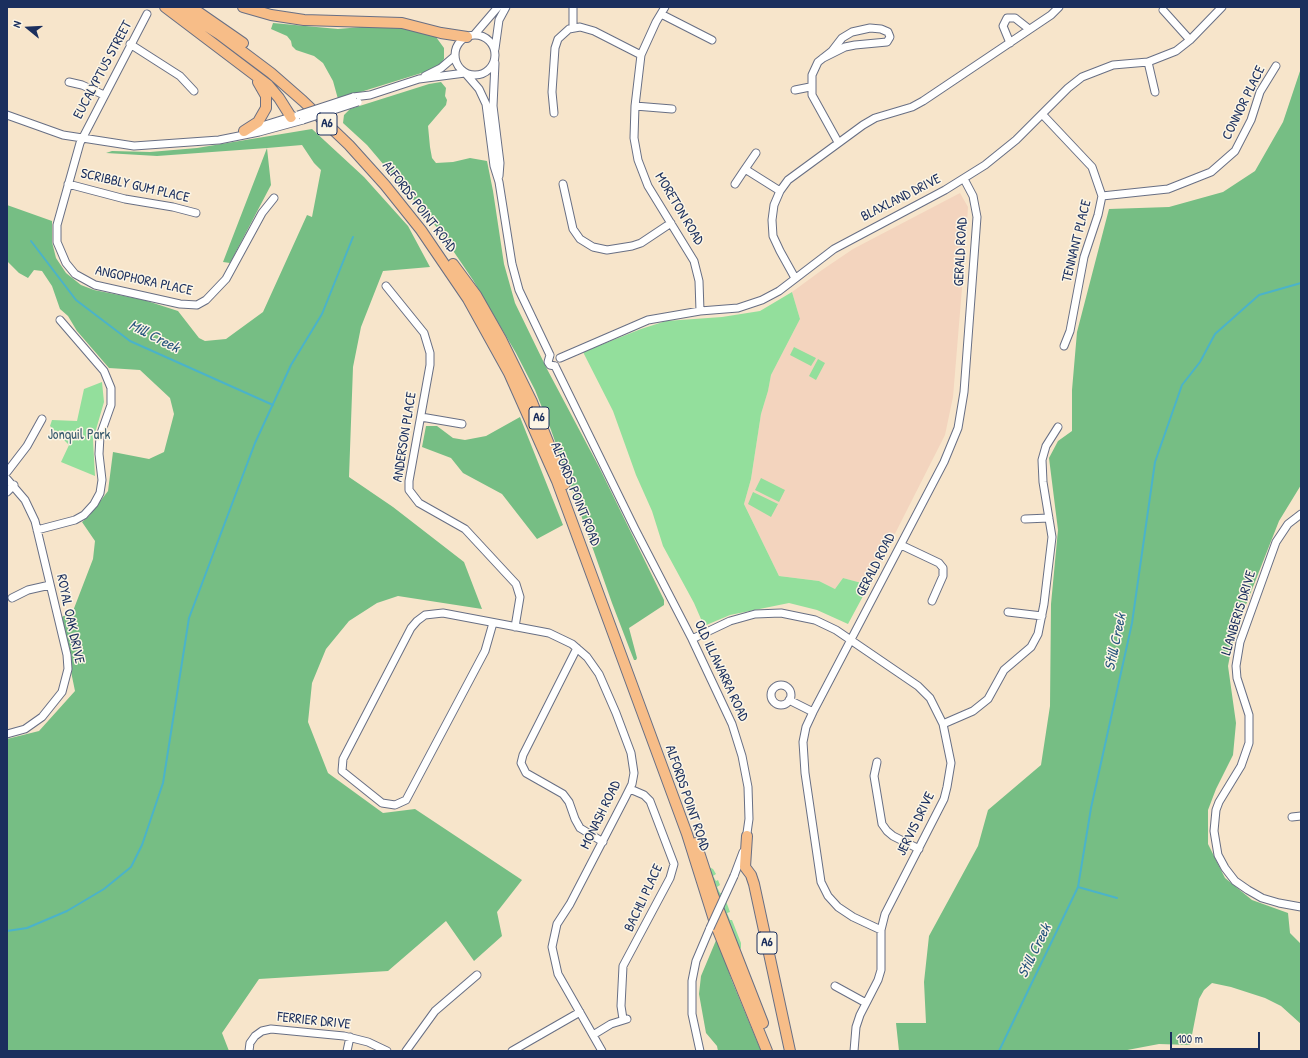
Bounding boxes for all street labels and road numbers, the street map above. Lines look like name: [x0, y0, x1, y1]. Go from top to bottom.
street label: EUCALYPTUS STREET: [70, 18, 136, 122]
street label: CONNOR PLACE: [1219, 63, 1269, 143]
road number: A6: [317, 113, 337, 135]
street label: ALFORDS POINT ROAD: [378, 158, 460, 256]
street label: SCRIBBLY GUM PLACE: [79, 165, 191, 207]
street label: MORETON ROAD: [651, 170, 707, 248]
street label: BLAXLAND DRIVE: [858, 171, 944, 225]
street label: TENNANT PLACE: [1059, 198, 1095, 284]
street label: GERALD ROAD: [951, 217, 971, 287]
street label: ANGOPHORA PLACE: [94, 263, 194, 299]
street label: ANDERSON PLACE: [390, 391, 420, 483]
road number: A6: [529, 407, 549, 429]
street label: ALFORDS POINT ROAD: [547, 440, 603, 548]
street label: GERALD ROAD: [853, 531, 899, 599]
street label: LLANBERIS DRIVE: [1218, 569, 1260, 657]
street label: ROYAL OAK DRIVE: [52, 573, 88, 665]
street label: OLD ILLAWARRA ROAD: [690, 618, 752, 724]
street label: ALFORDS POINT ROAD: [661, 743, 713, 853]
street label: MONASH ROAD: [577, 778, 625, 852]
street label: JERVIS DRIVE: [893, 789, 939, 859]
street label: BACHLI PLACE: [621, 862, 667, 934]
road number: A6: [757, 932, 777, 954]
street label: FERRIER DRIVE: [277, 1009, 351, 1033]

